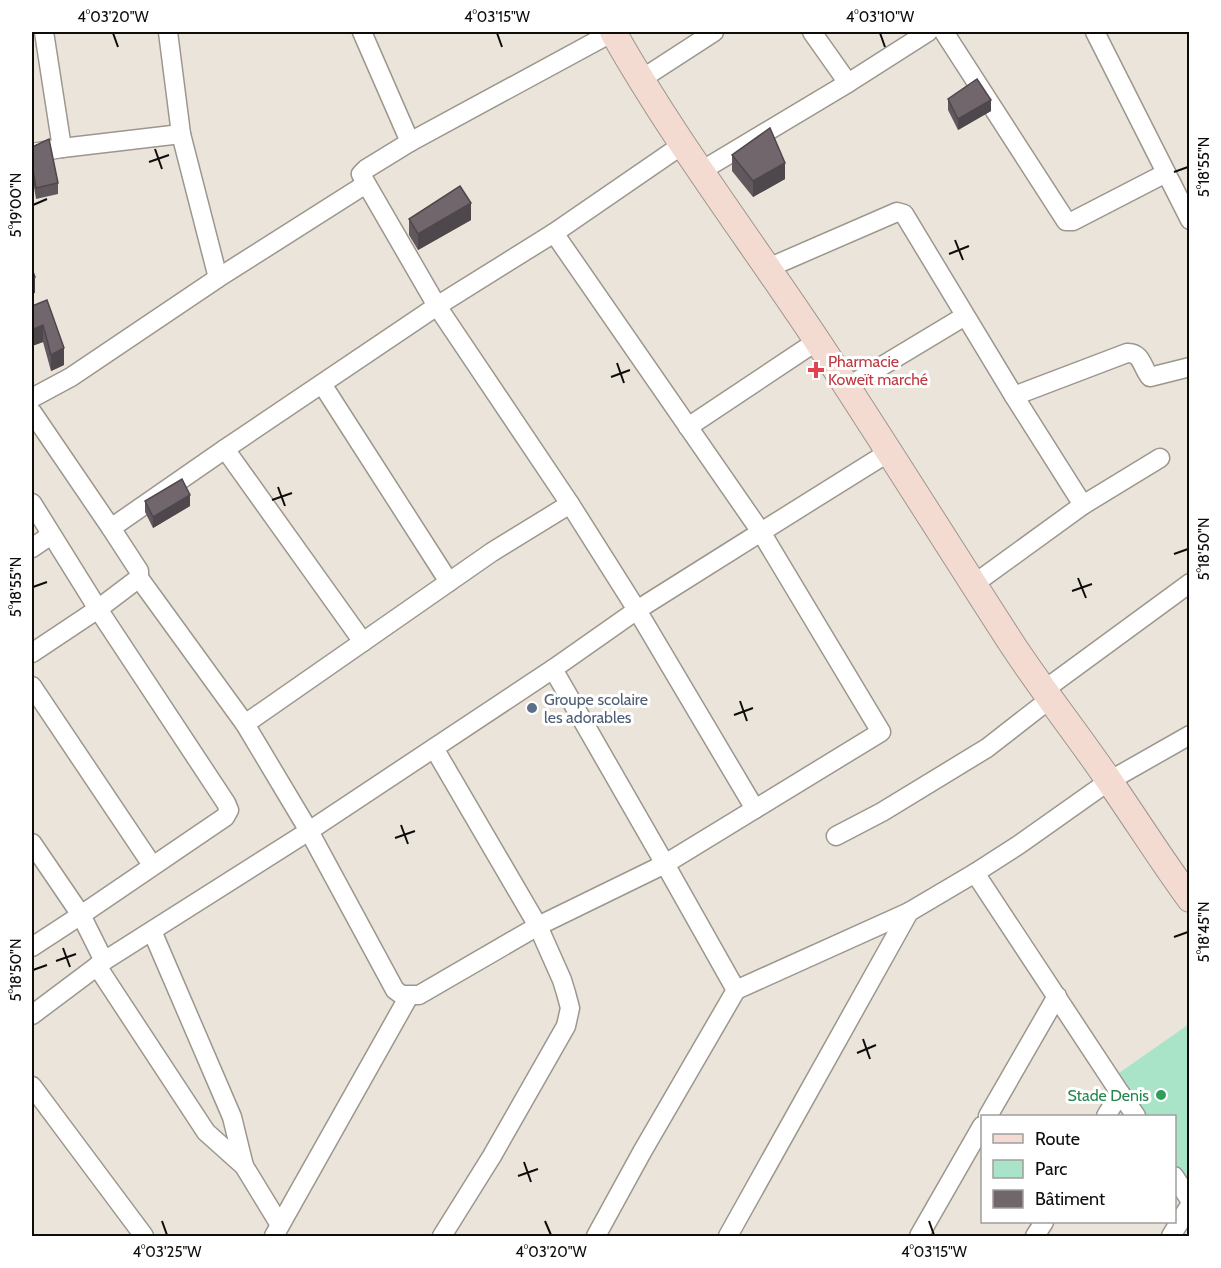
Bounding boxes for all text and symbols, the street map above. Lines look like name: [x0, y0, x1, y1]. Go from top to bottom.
text: 4°03'20"W: [77, 8, 149, 26]
text: 4°03'15"W: [464, 8, 531, 26]
text: 4°03'10"W: [846, 8, 915, 26]
text: 5°18'55"N: [1195, 137, 1213, 197]
text: 5°19'00"N: [7, 173, 25, 237]
place label: Pharmacie Koweït marché: [828, 352, 928, 389]
marker: Pharmacie Koweït marché: [809, 363, 823, 377]
text: 5°18'50"N: [1195, 517, 1213, 581]
text: 5°18'55"N: [7, 557, 25, 617]
place label: Groupe scolaire les adorables: [544, 690, 648, 727]
marker: Groupe scolaire les adorables: [525, 701, 539, 715]
text: 5°18'45"N: [1195, 902, 1213, 962]
text: 5°18'50"N: [7, 938, 25, 1002]
place label: Stade Denis: [1067, 1086, 1149, 1105]
marker: Stade Denis: [1154, 1088, 1168, 1102]
legend: [981, 1115, 1176, 1223]
text: Route: [1035, 1128, 1080, 1150]
text: Parc: [1035, 1158, 1067, 1180]
text: Bâtiment: [1035, 1188, 1105, 1210]
text: 4°03'25"W: [132, 1243, 202, 1261]
text: 4°03'20"W: [515, 1243, 587, 1261]
text: 4°03'15"W: [901, 1243, 968, 1261]

